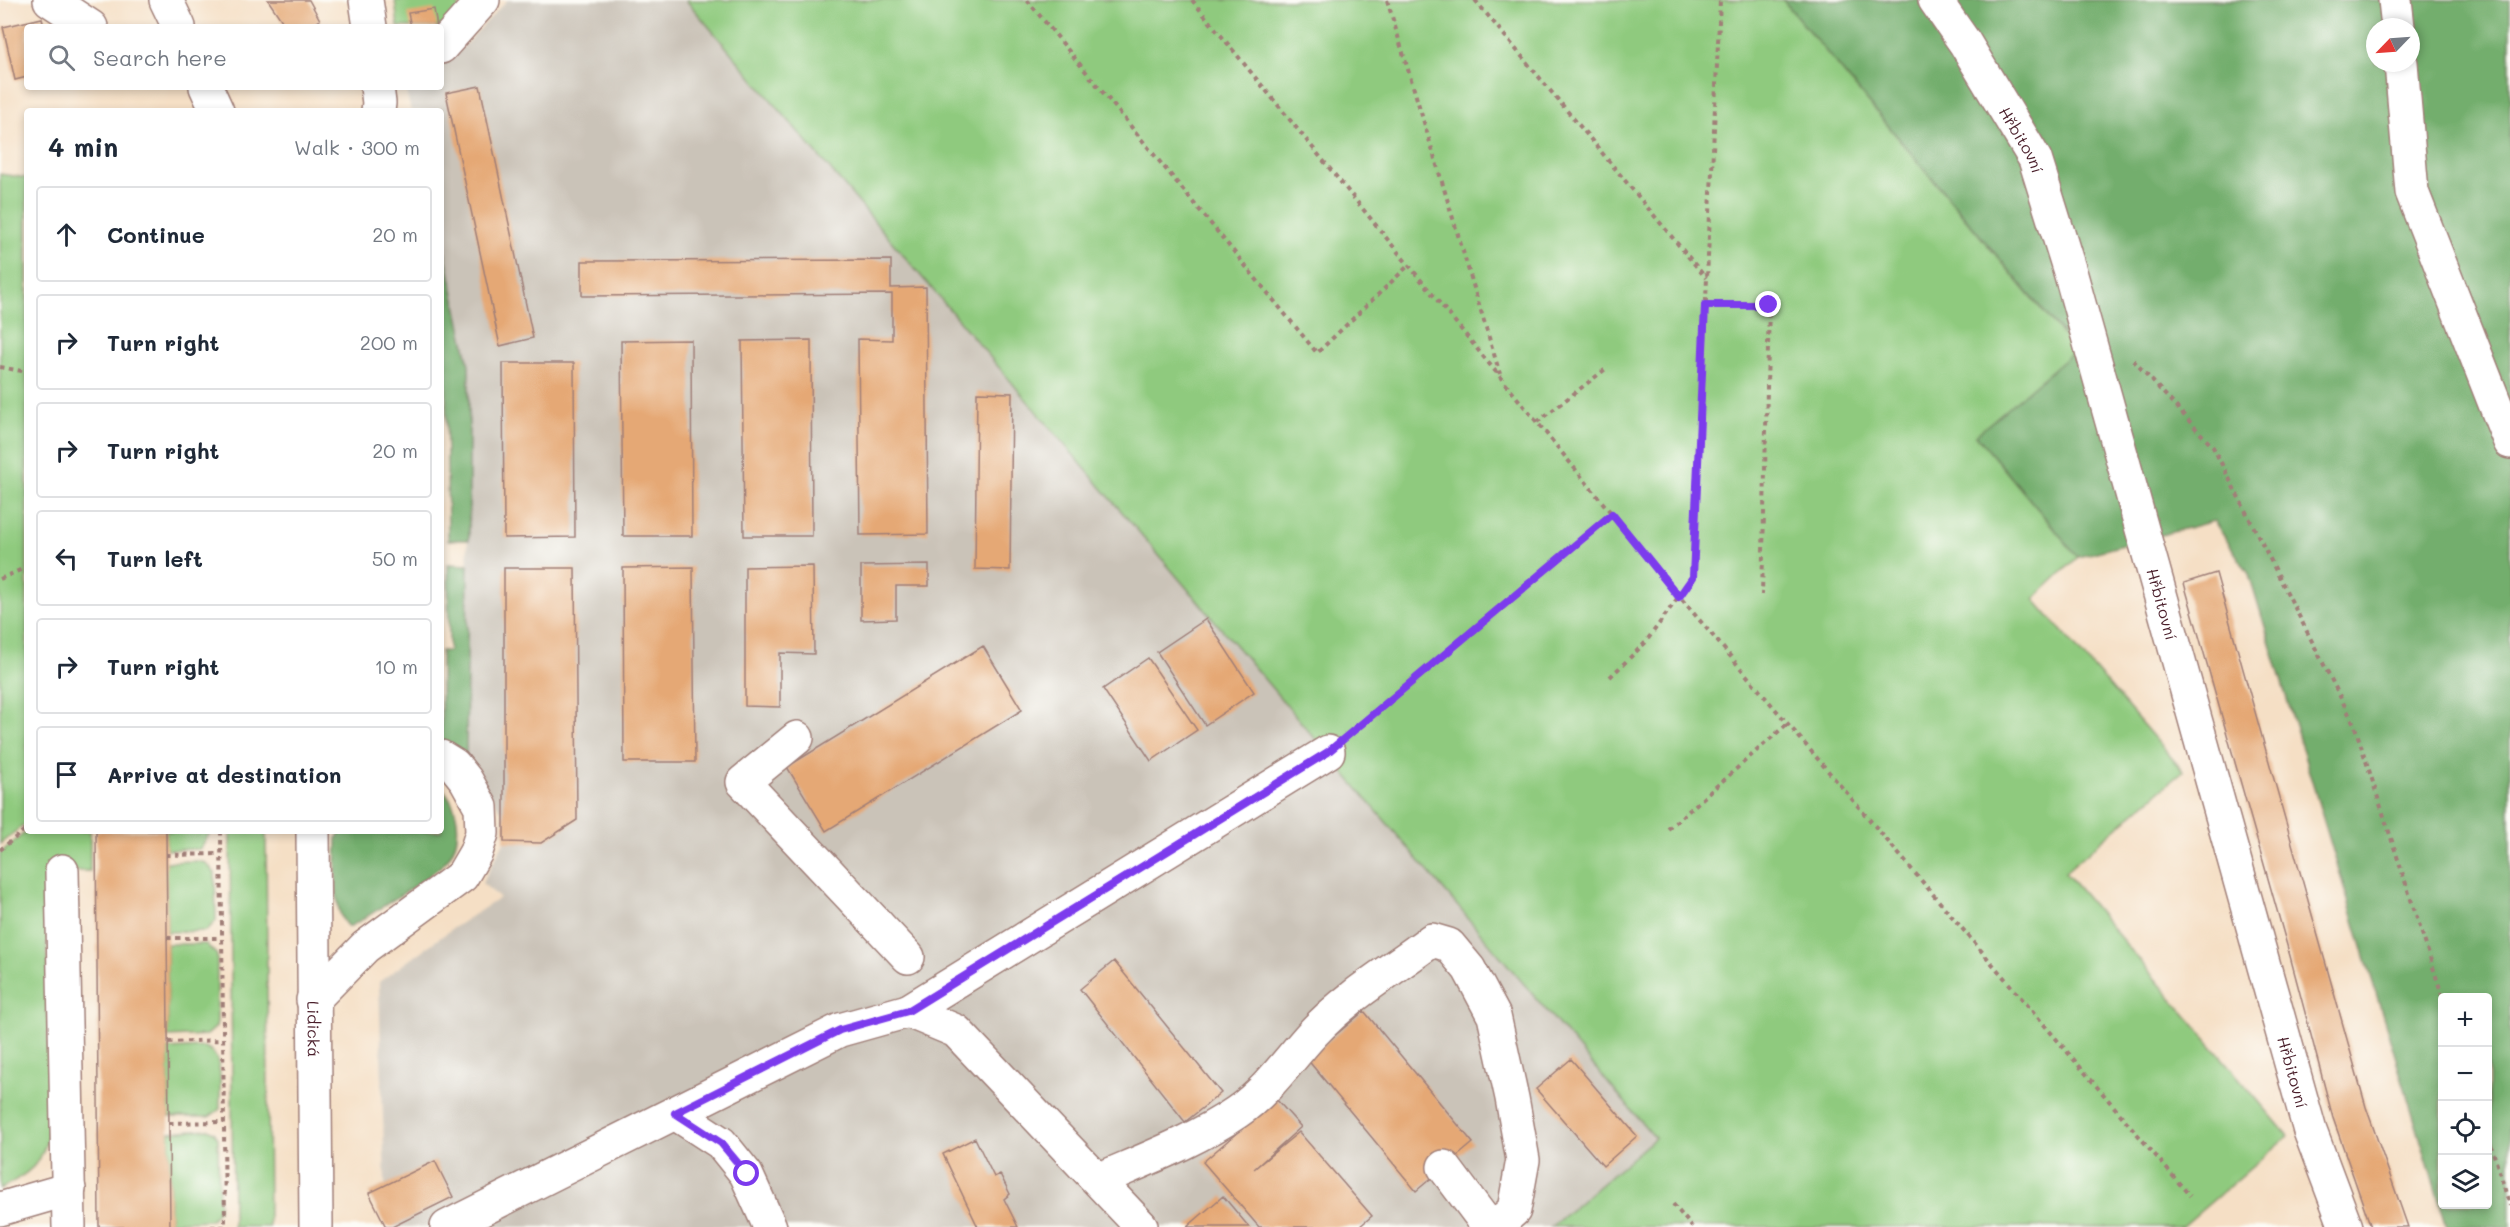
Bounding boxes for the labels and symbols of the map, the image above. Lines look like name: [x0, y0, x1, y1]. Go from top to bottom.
north arrow: [2366, 18, 2420, 72]
street label: Hřbitovní: [1995, 102, 2049, 175]
route end: [1755, 291, 1781, 317]
street label: Hřbitovní: [2143, 566, 2183, 642]
street label: Lidická: [304, 1001, 325, 1057]
street label: Hřbitovní: [2274, 1034, 2314, 1110]
route start: [733, 1160, 759, 1186]

